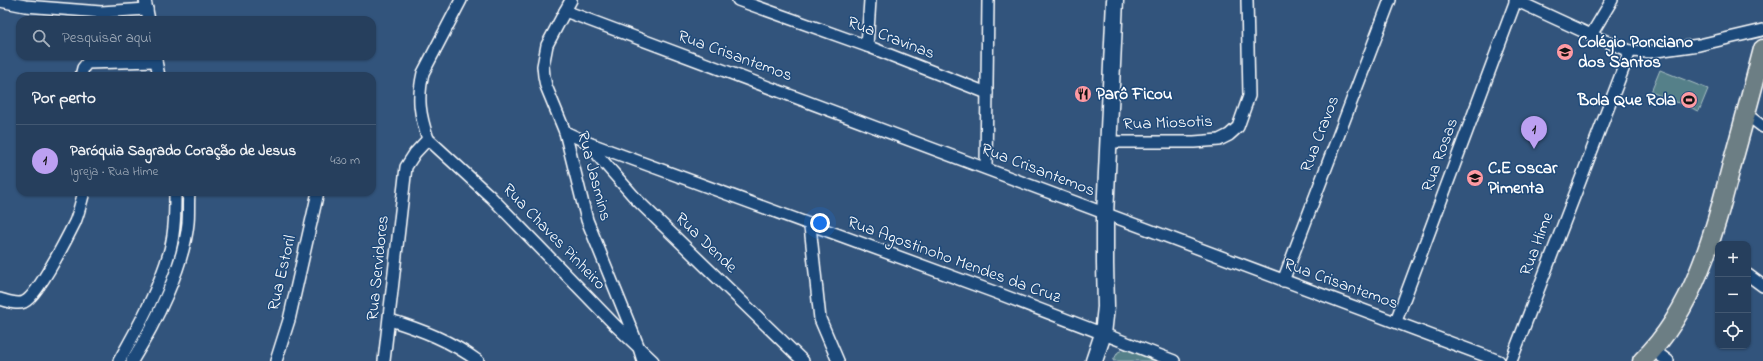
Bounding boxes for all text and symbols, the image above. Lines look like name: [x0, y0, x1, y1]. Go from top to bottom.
street label: Rua Cravinas: [844, 10, 938, 66]
search box: [16, 16, 376, 60]
street label: Rua Crisantemos: [674, 24, 796, 88]
icon: search: [30, 27, 52, 49]
text: Pesquisar aqui: [62, 27, 151, 49]
place label: Colégio Ponciano dos Santos: [1578, 30, 1693, 75]
school or university icon: Colégio Ponciano dos Santos: [1555, 42, 1575, 62]
place label: Parô Ficou: [1096, 82, 1173, 107]
restaurant icon: Parô Ficou: [1073, 84, 1093, 104]
text: Por perto: [32, 86, 96, 111]
place label: Bola Que Rola: [1577, 88, 1676, 113]
sports icon: Bola Que Rola: [1679, 90, 1699, 110]
street label: Rua Cravos: [1294, 92, 1346, 176]
street label: Rua Miosotis: [1123, 109, 1213, 137]
street label: Rua Rosas: [1415, 114, 1465, 196]
pin: 1: [1521, 116, 1547, 149]
street label: Rua Jasmins: [570, 128, 618, 224]
street label: Rua Crisantemos: [977, 137, 1099, 203]
text: Paróquia Sagrado Coração de Jesus: [70, 140, 296, 162]
text: 1: [43, 151, 47, 170]
text: 430 m: [330, 151, 360, 170]
place label: C.E Oscar Pimenta: [1488, 156, 1558, 201]
text: Igreja · Rua Hime: [70, 162, 158, 181]
school or university icon: C.E Oscar Pimenta: [1465, 168, 1485, 188]
street label: Rua Chaves Pinheiro: [496, 178, 612, 296]
street label: Rua Dende: [669, 207, 743, 279]
street label: Rua Hime: [1513, 208, 1561, 279]
street label: Rua Agostinoho Mendes da Cruz: [843, 210, 1065, 312]
your location: [810, 213, 830, 233]
street label: Rua Servidores: [360, 214, 396, 322]
street label: Rua Estoril: [261, 232, 303, 313]
map controls: [1715, 241, 1751, 349]
button: +: [1715, 241, 1751, 277]
street label: Rua Crisantemos: [1280, 252, 1402, 316]
button: −: [1715, 277, 1751, 313]
button: locate: [1715, 313, 1751, 349]

